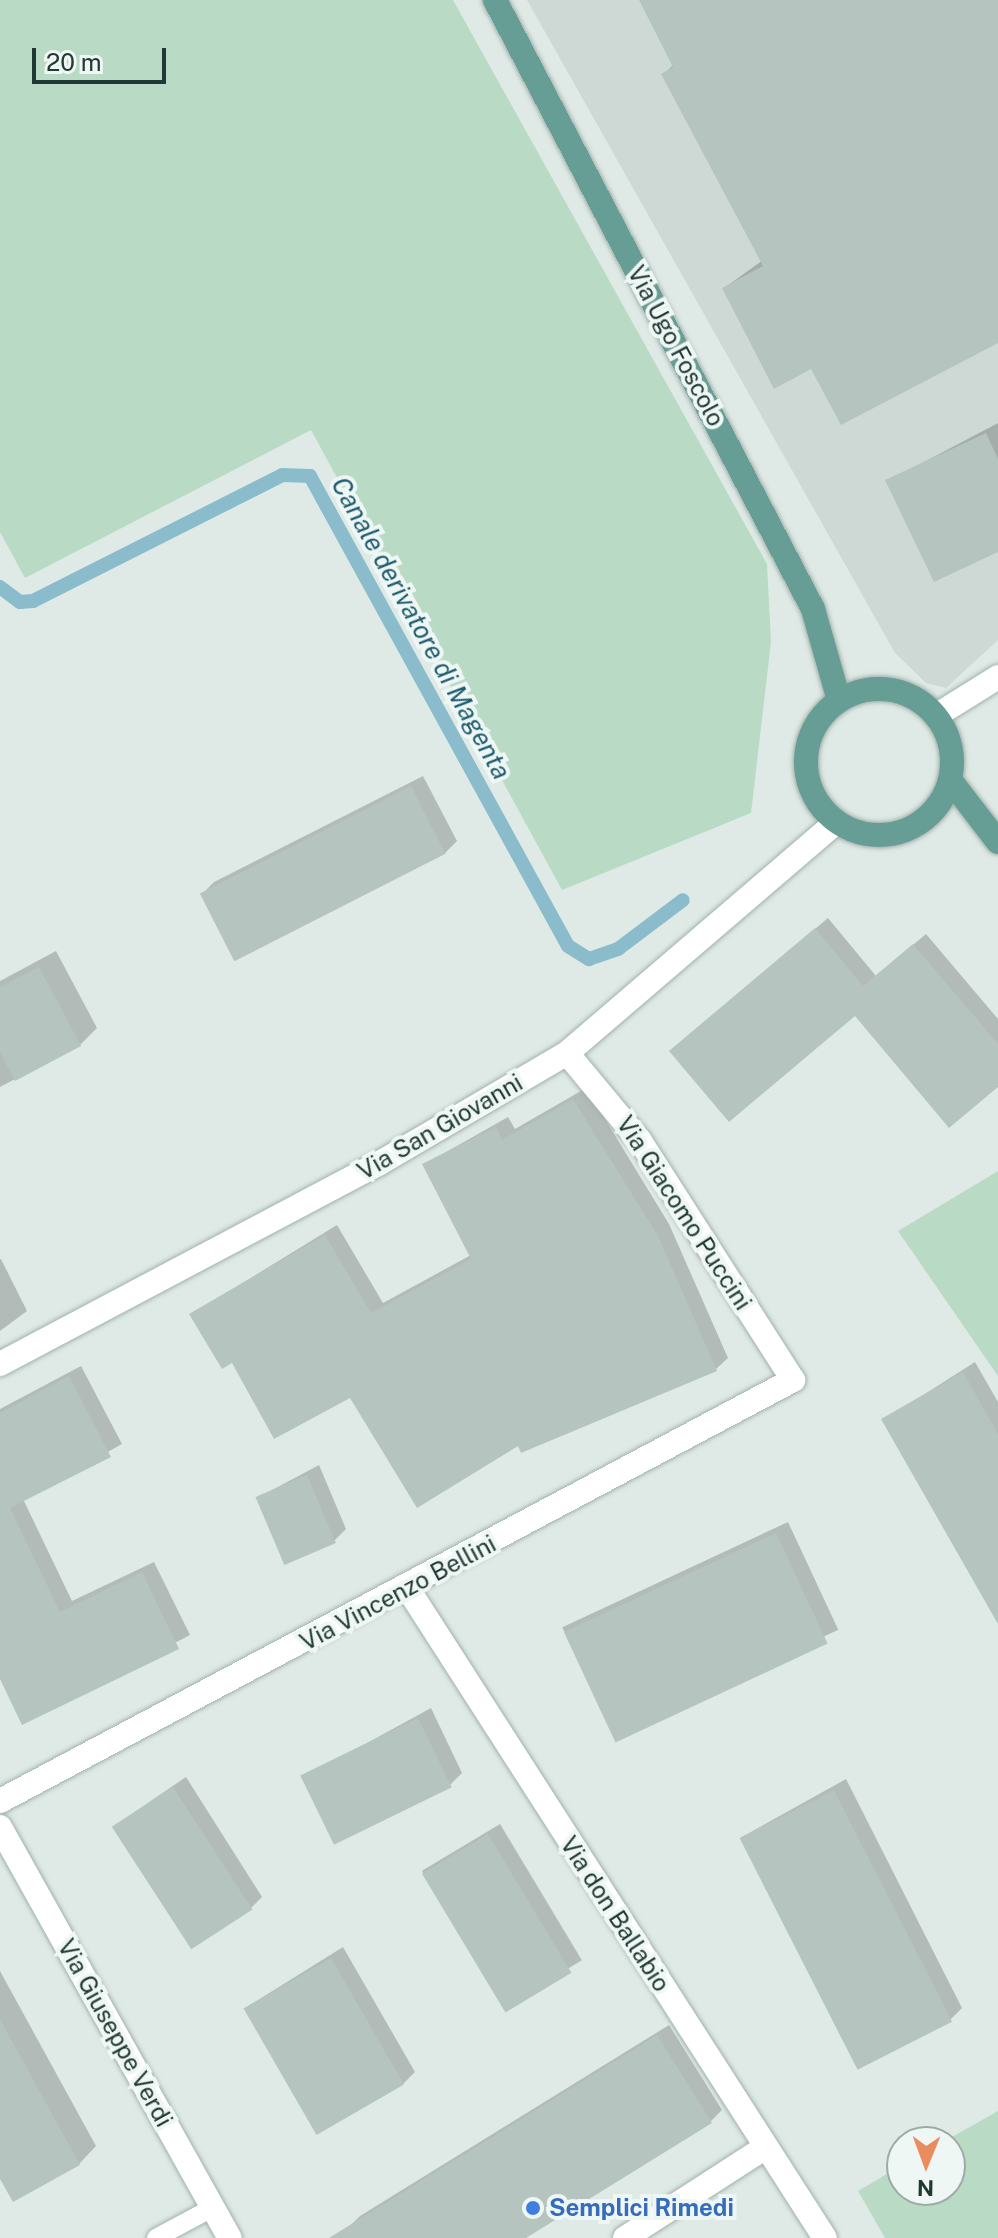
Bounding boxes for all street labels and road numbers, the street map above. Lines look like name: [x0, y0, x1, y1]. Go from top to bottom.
street label: Via Ugo Foscolo: [622, 261, 730, 431]
street label: Via San Giovanni: [352, 1068, 528, 1186]
street label: Via Giacomo Puccini: [610, 1111, 758, 1315]
street label: Via Vincenzo Bellini: [295, 1529, 501, 1657]
street label: Via don Ballabio: [554, 1831, 676, 1997]
street label: Via Giuseppe Verdi: [51, 1934, 179, 2132]

